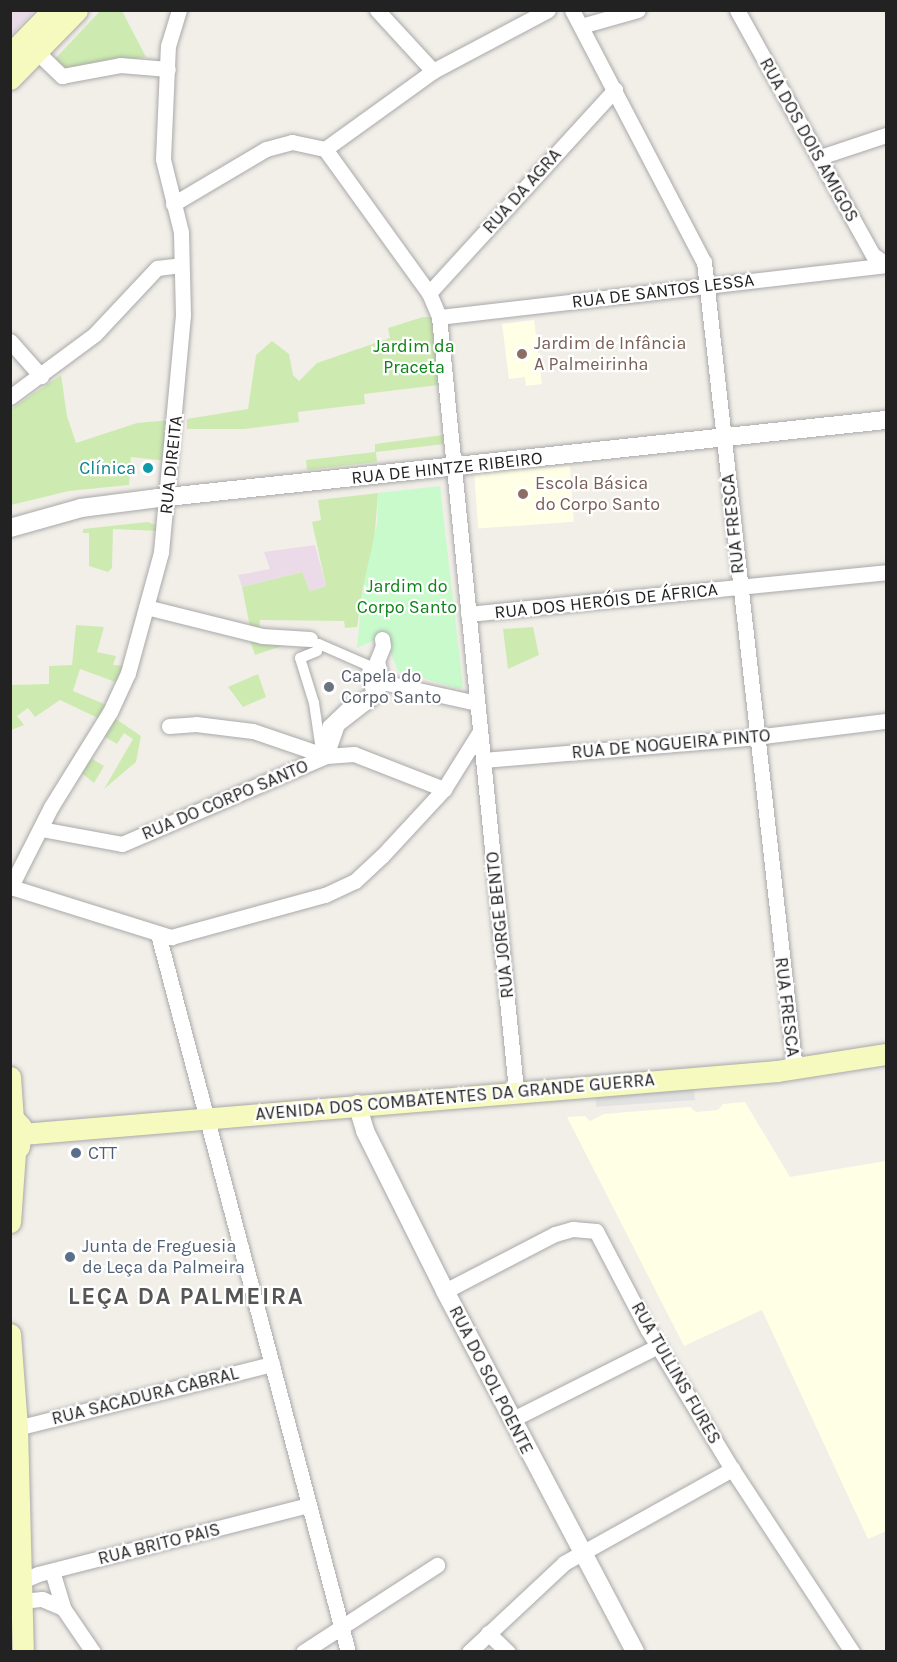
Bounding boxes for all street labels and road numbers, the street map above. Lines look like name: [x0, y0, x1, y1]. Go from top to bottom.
street label: RUA DOS DOIS AMIGOS: [755, 54, 863, 226]
street label: RUA DA AGRA: [478, 144, 566, 238]
street label: RUA DE SANTOS LESSA: [571, 269, 755, 313]
street label: RUA DIREITA: [155, 415, 187, 515]
street label: RUA DE HINTZE RIBEIRO: [350, 447, 544, 489]
street label: RUA FRESCA: [717, 473, 749, 575]
street label: RUA DOS HERÓIS DE ÁFRICA: [493, 579, 719, 623]
street label: RUA DE NOGUEIRA PINTO: [571, 725, 771, 763]
street label: RUA DO CORPO SANTO: [138, 755, 312, 845]
street label: RUA JORGE BENTO: [482, 851, 518, 999]
street label: RUA FRESCA: [770, 956, 804, 1058]
street label: AVENIDA DOS COMBATENTES DA GRANDE GUERRA: [254, 1069, 656, 1125]
street label: RUA TULLINS FURES: [626, 1298, 726, 1448]
street label: RUA DO SOL POENTE: [444, 1302, 538, 1458]
street label: RUA SACADURA CABRAL: [49, 1362, 241, 1430]
street label: RUA BRITO PAIS: [96, 1518, 222, 1570]

